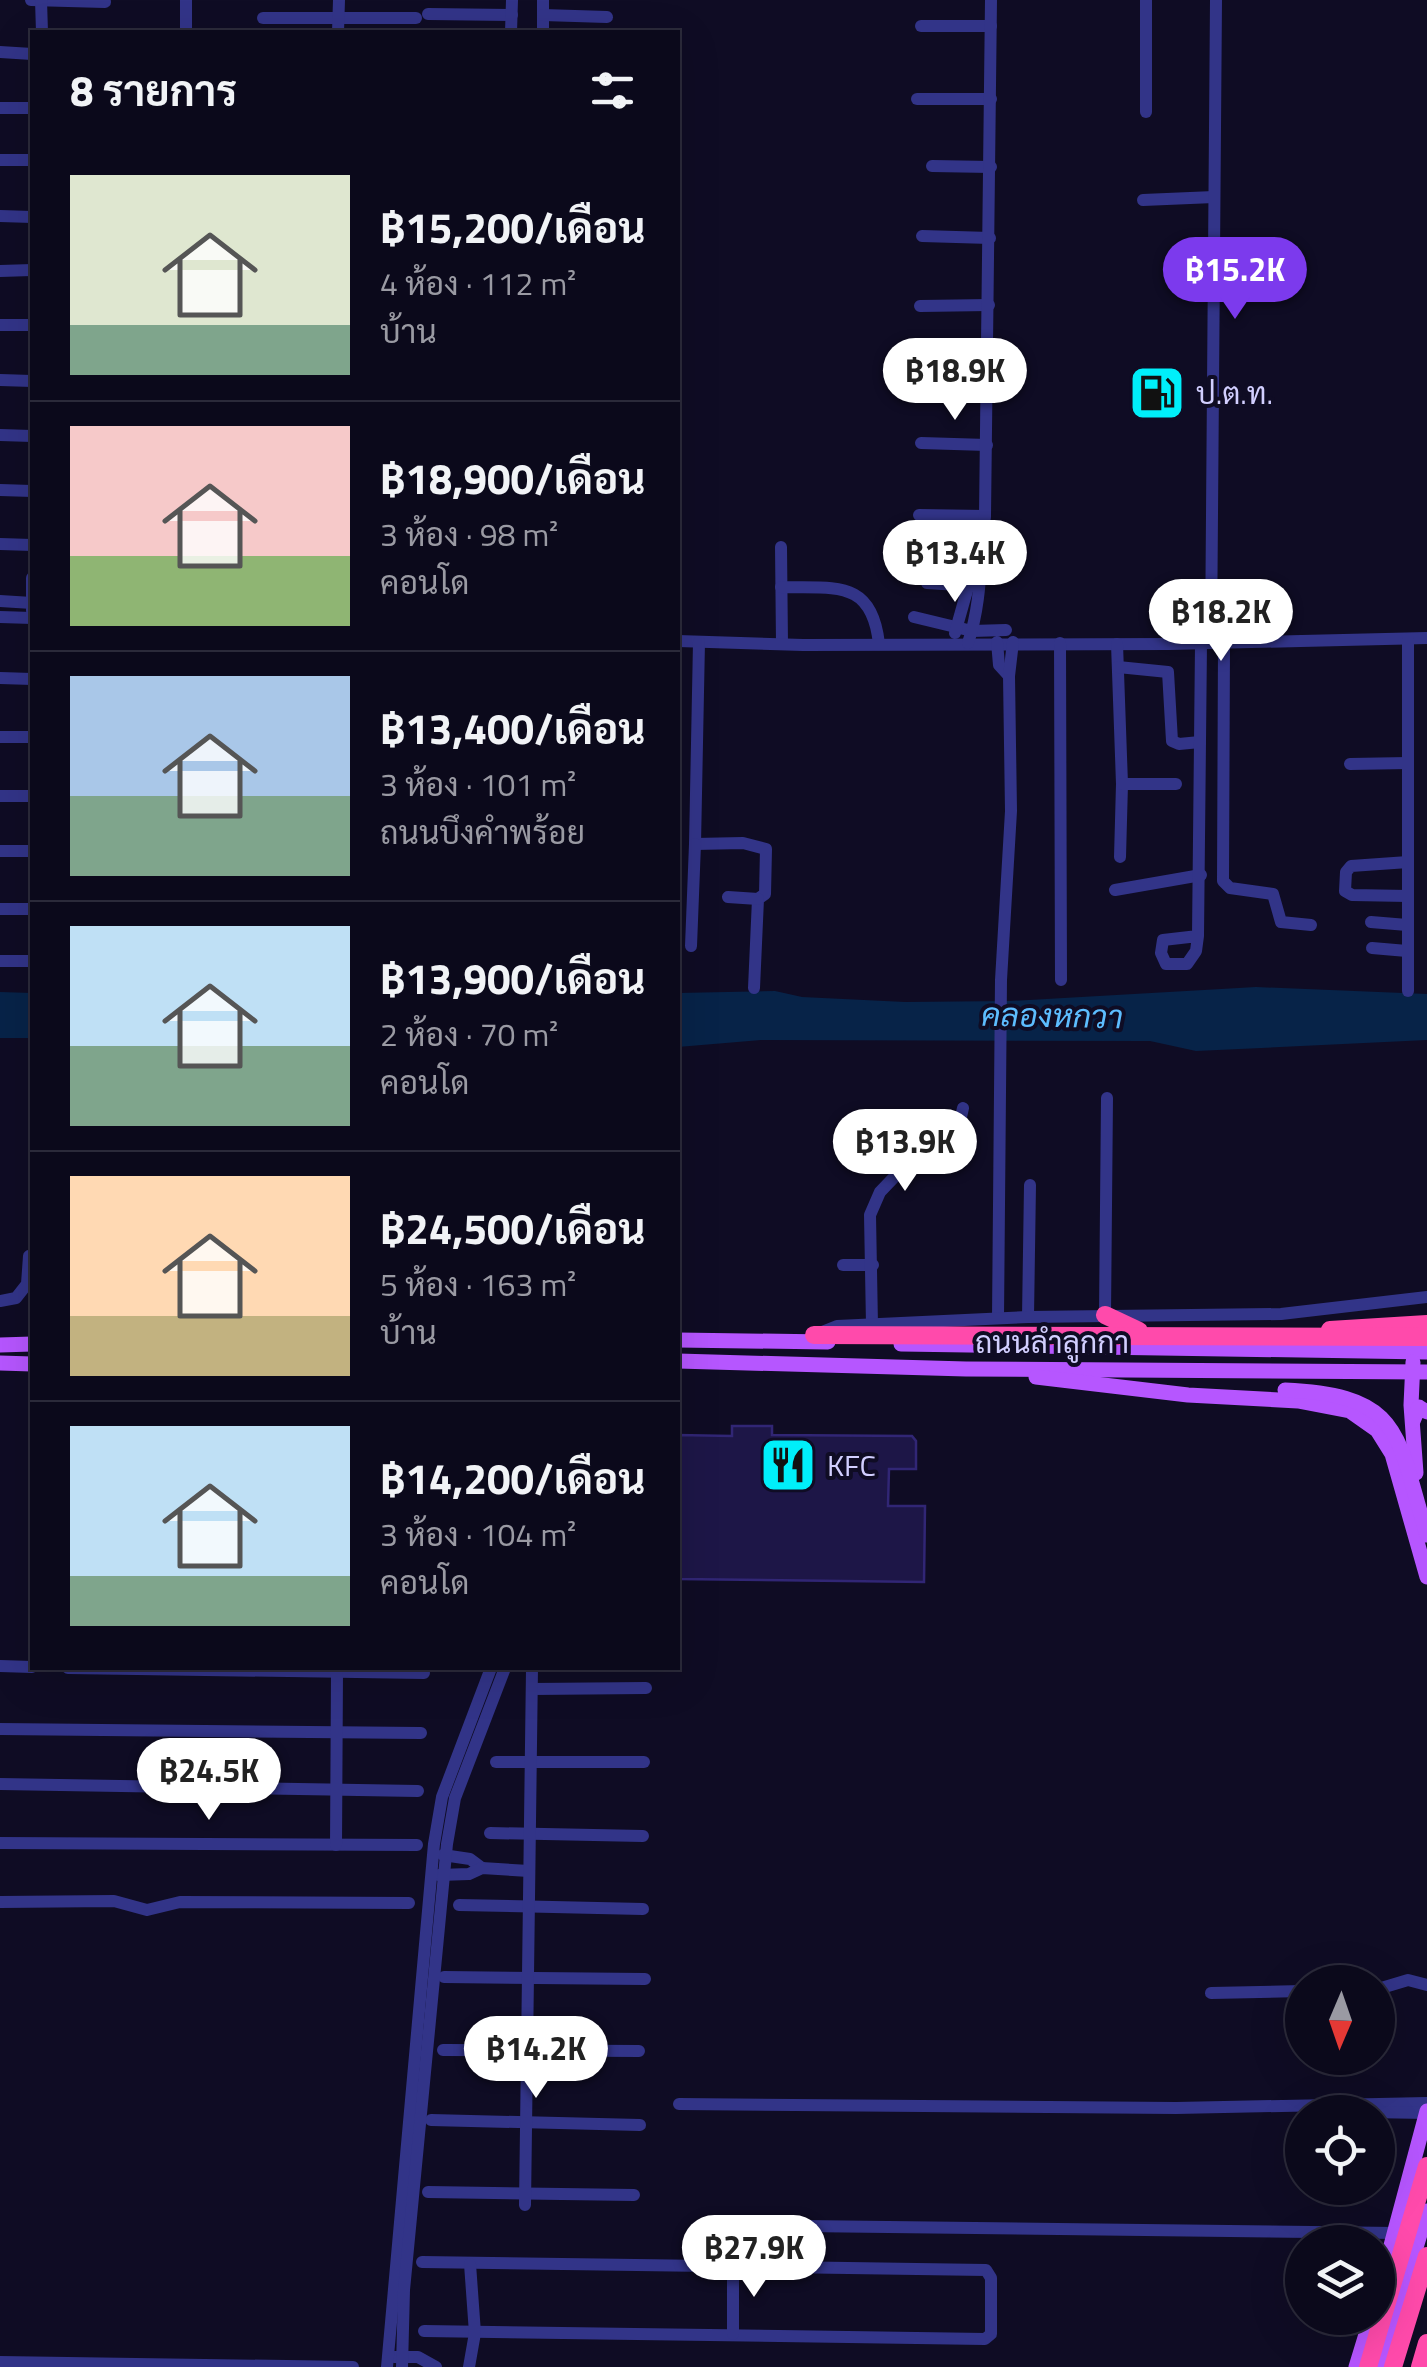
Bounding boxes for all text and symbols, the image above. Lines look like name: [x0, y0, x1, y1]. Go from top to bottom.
text: 8 รายการ: [70, 58, 237, 122]
icon: filters: [585, 63, 640, 118]
text: ฿15,200/เดือน: [380, 195, 646, 259]
icon: home: [150, 215, 270, 335]
pin: ฿15.2K: [1154, 237, 1316, 322]
text: ฿15.2K: [1185, 245, 1285, 293]
text: 4 ห้อง · 112 m²: [380, 259, 576, 307]
text: บ้าน: [380, 307, 437, 355]
pin: ฿18.9K: [874, 338, 1036, 423]
text: ฿18.9K: [905, 346, 1005, 394]
fuel station icon: ป.ต.ท.: [1127, 363, 1187, 423]
place label: ป.ต.ท.: [1196, 370, 1273, 416]
text: ฿18,900/เดือน: [380, 446, 646, 510]
icon: home: [150, 466, 270, 586]
text: 3 ห้อง · 98 m²: [380, 510, 558, 558]
pin: ฿13.4K: [874, 520, 1036, 605]
text: ฿13.4K: [905, 528, 1005, 576]
text: คอนโด: [380, 558, 470, 606]
pin: ฿18.2K: [1140, 579, 1302, 664]
text: ฿18.2K: [1171, 587, 1271, 635]
text: ฿13,400/เดือน: [380, 696, 646, 760]
icon: home: [150, 716, 270, 836]
text: 3 ห้อง · 101 m²: [380, 760, 576, 808]
text: ถนนบึงคำพร้อย: [380, 808, 585, 856]
text: ฿13,900/เดือน: [380, 946, 646, 1010]
icon: home: [150, 966, 270, 1086]
water label: คลองหกวา: [981, 990, 1123, 1040]
text: 2 ห้อง · 70 m²: [380, 1010, 558, 1058]
text: คอนโด: [380, 1058, 470, 1106]
pin: ฿13.9K: [824, 1109, 986, 1194]
text: ฿13.9K: [855, 1117, 955, 1165]
text: ฿24,500/เดือน: [380, 1196, 646, 1260]
icon: home: [150, 1216, 270, 1336]
text: 5 ห้อง · 163 m²: [380, 1260, 576, 1308]
text: บ้าน: [380, 1308, 437, 1356]
street label: ถนนลำลูกกา: [975, 1319, 1129, 1365]
restaurant icon: KFC: [758, 1435, 818, 1495]
place label: KFC: [827, 1442, 876, 1488]
text: ฿14,200/เดือน: [380, 1446, 646, 1510]
icon: home: [150, 1466, 270, 1586]
text: 3 ห้อง · 104 m²: [380, 1510, 576, 1558]
text: คอนโด: [380, 1558, 470, 1606]
pin: ฿24.5K: [128, 1738, 290, 1823]
text: ฿24.5K: [159, 1746, 259, 1794]
north arrow: [1285, 1965, 1395, 2075]
map controls: [1285, 1965, 1395, 2335]
pin: ฿14.2K: [455, 2016, 617, 2101]
text: ฿14.2K: [486, 2024, 586, 2072]
button: locate: [1285, 2095, 1395, 2205]
pin: ฿27.9K: [673, 2215, 835, 2300]
text: ฿27.9K: [704, 2223, 804, 2271]
button: layers: [1285, 2225, 1395, 2335]

